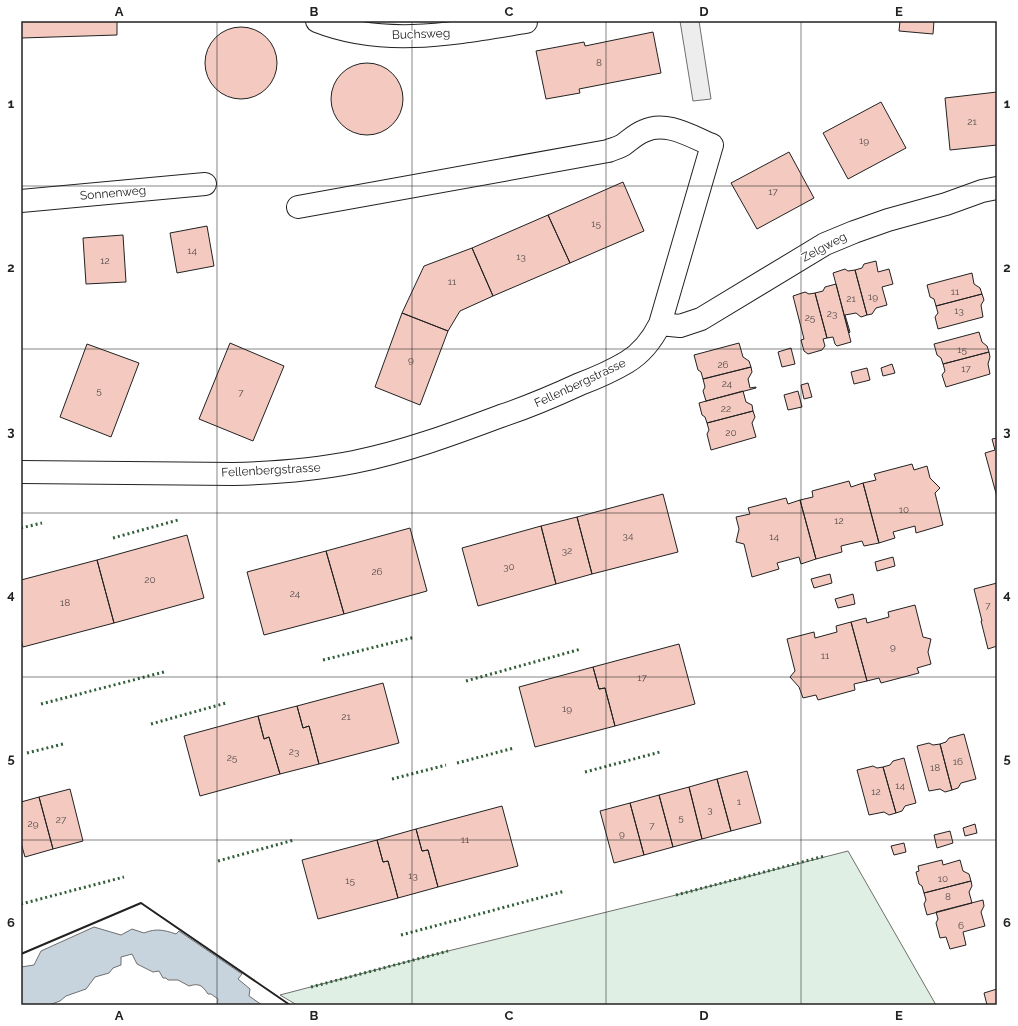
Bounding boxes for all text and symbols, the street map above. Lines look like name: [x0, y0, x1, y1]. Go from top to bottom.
text: A: [115, 4, 124, 19]
text: B: [310, 4, 319, 19]
text: C: [505, 4, 514, 19]
text: D: [699, 4, 709, 19]
text: E: [895, 4, 903, 19]
street label: Buchsweg: [392, 26, 450, 42]
house number: 8: [596, 57, 602, 68]
text: 1: [8, 96, 15, 111]
text: 1: [1004, 96, 1011, 111]
house number: 21: [967, 116, 977, 127]
house number: 19: [859, 135, 869, 146]
street label: Sonnenweg: [79, 183, 147, 203]
house number: 17: [768, 186, 778, 197]
house number: 15: [591, 218, 601, 229]
street label: Zelgweg: [799, 229, 849, 265]
house number: 14: [187, 245, 197, 256]
house number: 13: [516, 251, 526, 262]
house number: 12: [100, 255, 110, 266]
text: 2: [7, 260, 15, 275]
text: 2: [1003, 260, 1011, 275]
house number: 11: [448, 276, 457, 287]
house number: 11: [951, 286, 960, 297]
house number: 19: [868, 291, 878, 302]
house number: 21: [846, 293, 856, 304]
house number: 13: [954, 305, 964, 316]
house number: 23: [827, 308, 837, 319]
house number: 25: [805, 312, 816, 323]
house number: 15: [957, 344, 967, 355]
house number: 9: [408, 354, 414, 365]
street label: Fellenbergstrasse: [532, 356, 628, 410]
house number: 26: [717, 359, 729, 370]
house number: 17: [961, 363, 971, 374]
house number: 24: [722, 378, 733, 389]
house number: 5: [96, 385, 102, 396]
house number: 7: [238, 387, 244, 398]
house number: 22: [721, 403, 731, 414]
text: 3: [7, 424, 15, 439]
text: 3: [1003, 424, 1011, 439]
house number: 20: [725, 427, 737, 438]
street label: Fellenbergstrasse: [221, 460, 321, 480]
house number: 10: [899, 504, 909, 515]
house number: 12: [834, 515, 844, 526]
house number: 34: [623, 530, 634, 541]
house number: 14: [769, 531, 779, 542]
house number: 32: [562, 545, 572, 556]
house number: 30: [503, 561, 515, 572]
house number: 26: [371, 566, 383, 577]
house number: 20: [144, 574, 156, 585]
text: 4: [7, 587, 15, 602]
text: 4: [1003, 587, 1011, 602]
house number: 24: [290, 588, 301, 599]
house number: 18: [60, 597, 70, 608]
house number: 7: [985, 600, 991, 611]
house number: 9: [890, 641, 896, 652]
house number: 11: [821, 650, 830, 661]
house number: 17: [637, 672, 647, 683]
house number: 19: [562, 703, 572, 714]
house number: 21: [341, 711, 351, 722]
house number: 23: [289, 746, 299, 757]
text: 5: [7, 751, 15, 766]
text: 5: [1003, 751, 1011, 766]
house number: 25: [227, 752, 238, 763]
house number: 16: [953, 756, 963, 767]
house number: 18: [930, 762, 940, 773]
house number: 14: [895, 780, 905, 791]
house number: 12: [871, 786, 881, 797]
house number: 1: [737, 796, 742, 807]
house number: 3: [707, 804, 713, 815]
house number: 5: [678, 812, 684, 823]
house number: 27: [56, 814, 67, 825]
house number: 29: [27, 818, 39, 829]
house number: 7: [649, 820, 655, 831]
house number: 9: [619, 828, 625, 839]
house number: 11: [461, 834, 470, 845]
house number: 13: [408, 870, 418, 881]
house number: 10: [938, 873, 948, 884]
house number: 15: [345, 875, 355, 886]
house number: 8: [945, 891, 951, 902]
text: 6: [7, 915, 15, 930]
text: 6: [1003, 915, 1011, 930]
house number: 6: [958, 920, 964, 931]
text: A: [115, 1008, 124, 1023]
text: B: [310, 1008, 319, 1023]
text: C: [505, 1008, 514, 1023]
text: D: [699, 1008, 709, 1023]
text: E: [895, 1008, 903, 1023]

